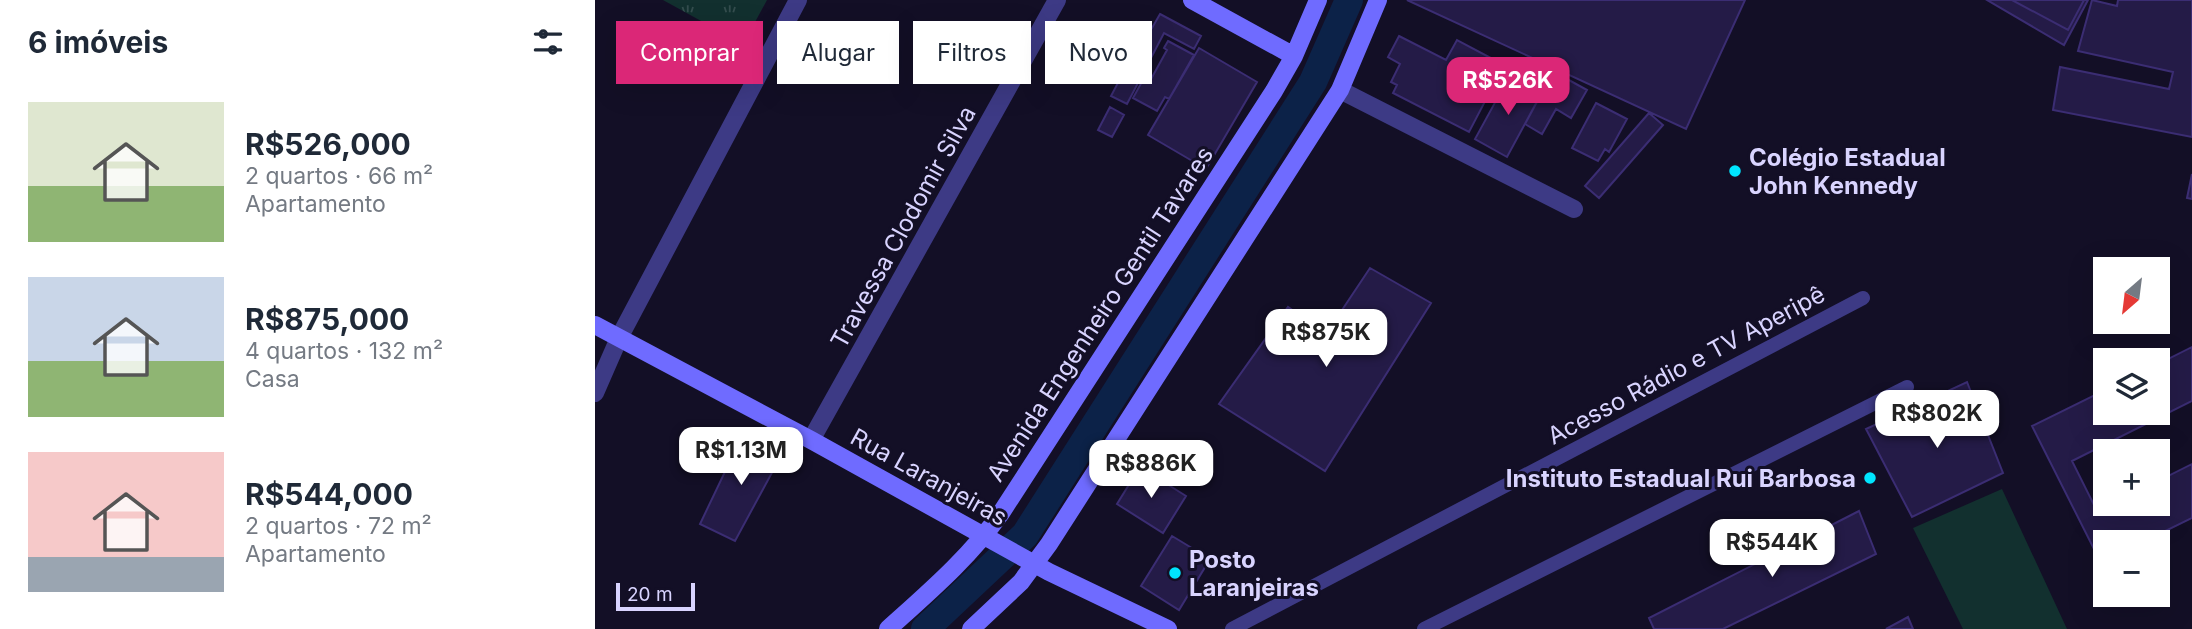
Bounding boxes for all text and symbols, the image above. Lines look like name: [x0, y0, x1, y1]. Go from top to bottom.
chip: Comprar: [616, 21, 763, 84]
chip: Alugar: [777, 21, 899, 84]
chip: Filtros: [913, 21, 1031, 84]
chip: Novo: [1045, 21, 1152, 84]
icon: filters: [529, 23, 567, 61]
text: 6 imóveis: [28, 24, 168, 60]
pin: R$526K: [1451, 58, 1565, 117]
text: R$526K: [1463, 66, 1553, 94]
street label: Travessa Clodomir Silva: [824, 101, 982, 353]
text: R$526,000: [245, 126, 411, 162]
icon: home: [84, 130, 168, 214]
street label: Avenida Engenheiro Gentil Tavares: [981, 141, 1219, 487]
place label: Colégio Estadual John Kennedy: [1749, 143, 1946, 200]
text: 2 quartos · 66 m²: [245, 162, 433, 190]
marker: Colégio Estadual John Kennedy: [1727, 163, 1743, 179]
text: Apartamento: [245, 190, 386, 218]
north arrow: [2093, 257, 2170, 334]
map controls: [2093, 257, 2170, 607]
street label: Acesso Rádio e TV Aperipê: [1542, 279, 1830, 451]
text: R$875,000: [245, 301, 409, 337]
icon: home: [84, 305, 168, 389]
pin: R$875K: [1269, 310, 1383, 369]
text: R$875K: [1281, 318, 1371, 346]
text: 4 quartos · 132 m²: [245, 337, 443, 365]
button: layers: [2093, 348, 2170, 425]
text: Casa: [245, 365, 300, 393]
pin: R$802K: [1880, 391, 1994, 450]
text: R$802K: [1891, 399, 1983, 427]
street label: Rua Laranjeiras: [846, 422, 1012, 532]
pin: R$1.13M: [676, 428, 806, 487]
text: R$1.13M: [695, 436, 787, 464]
button: +: [2093, 439, 2170, 516]
pin: R$886K: [1094, 440, 1208, 500]
text: R$886K: [1105, 449, 1197, 477]
place label: Instituto Estadual Rui Barbosa: [1506, 464, 1856, 493]
marker: Instituto Estadual Rui Barbosa: [1862, 470, 1878, 486]
text: R$544,000: [245, 476, 413, 512]
icon: home: [84, 480, 168, 564]
text: 2 quartos · 72 m²: [245, 512, 432, 540]
pin: R$544K: [1715, 520, 1829, 579]
text: R$544K: [1726, 528, 1818, 556]
button: −: [2093, 530, 2170, 607]
text: Apartamento: [245, 540, 386, 568]
place label: Posto Laranjeiras: [1189, 545, 1319, 602]
marker: Posto Laranjeiras: [1167, 565, 1183, 581]
scale bar: [616, 580, 695, 612]
text: 20 m: [627, 583, 673, 606]

